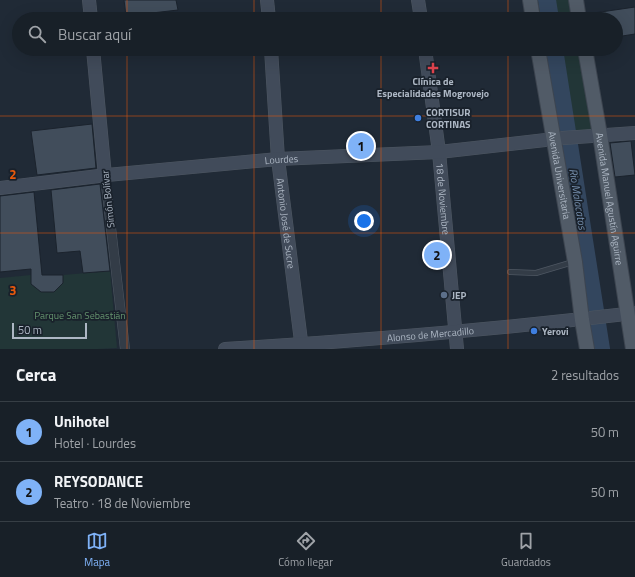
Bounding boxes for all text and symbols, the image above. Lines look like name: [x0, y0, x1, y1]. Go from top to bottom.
search box: [12, 12, 623, 56]
icon: search: [26, 23, 48, 45]
text: Buscar aquí: [58, 23, 131, 46]
marker: Clínica de Especialidades Mogrovejo: [427, 62, 439, 74]
place label: Clínica de Especialidades Mogrovejo: [377, 74, 489, 101]
place label: CORTISUR CORTINAS: [426, 105, 471, 132]
marker: CORTISUR CORTINAS: [413, 113, 423, 123]
street label: Avenida Universitaria: [545, 130, 575, 220]
pin: 1: [348, 131, 374, 161]
street label: Avenida Manuel Agustín Aguirre: [592, 132, 627, 266]
street label: Lourdes: [264, 151, 299, 168]
street label: 18 de Noviembre: [433, 162, 454, 235]
text: 2: [9, 164, 17, 184]
water label: Rio Malacatos: [565, 167, 591, 232]
street label: Simón Bolívar: [97, 169, 118, 229]
street label: Antonio José de Sucre: [273, 177, 299, 270]
your location: [354, 211, 374, 231]
pin: 2: [424, 240, 450, 270]
text: 3: [9, 280, 17, 300]
place label: JEP: [452, 288, 467, 303]
marker: JEP: [439, 290, 449, 300]
park label: Parque San Sebastián: [34, 308, 126, 323]
scale bar: [12, 321, 87, 340]
text: 50 m: [18, 322, 42, 338]
street label: Alonso de Mercadillo: [386, 323, 475, 345]
place label: Yerovi: [542, 324, 569, 339]
marker: Yerovi: [529, 326, 539, 336]
text: Cerca: [16, 362, 56, 388]
text: 2 resultados: [551, 365, 619, 385]
text: Unihotel: [54, 410, 109, 433]
text: 1: [25, 422, 33, 442]
text: 50 m: [591, 422, 619, 442]
text: Hotel · Lourdes: [54, 433, 136, 453]
text: REYSODANCE: [54, 470, 143, 493]
text: 2: [25, 482, 33, 502]
text: 50 m: [591, 482, 619, 502]
text: Teatro · 18 de Noviembre: [54, 493, 191, 513]
tab: Mapa: [84, 530, 110, 570]
tab: Cómo llegar: [278, 530, 333, 570]
tab: Guardados: [501, 530, 551, 570]

